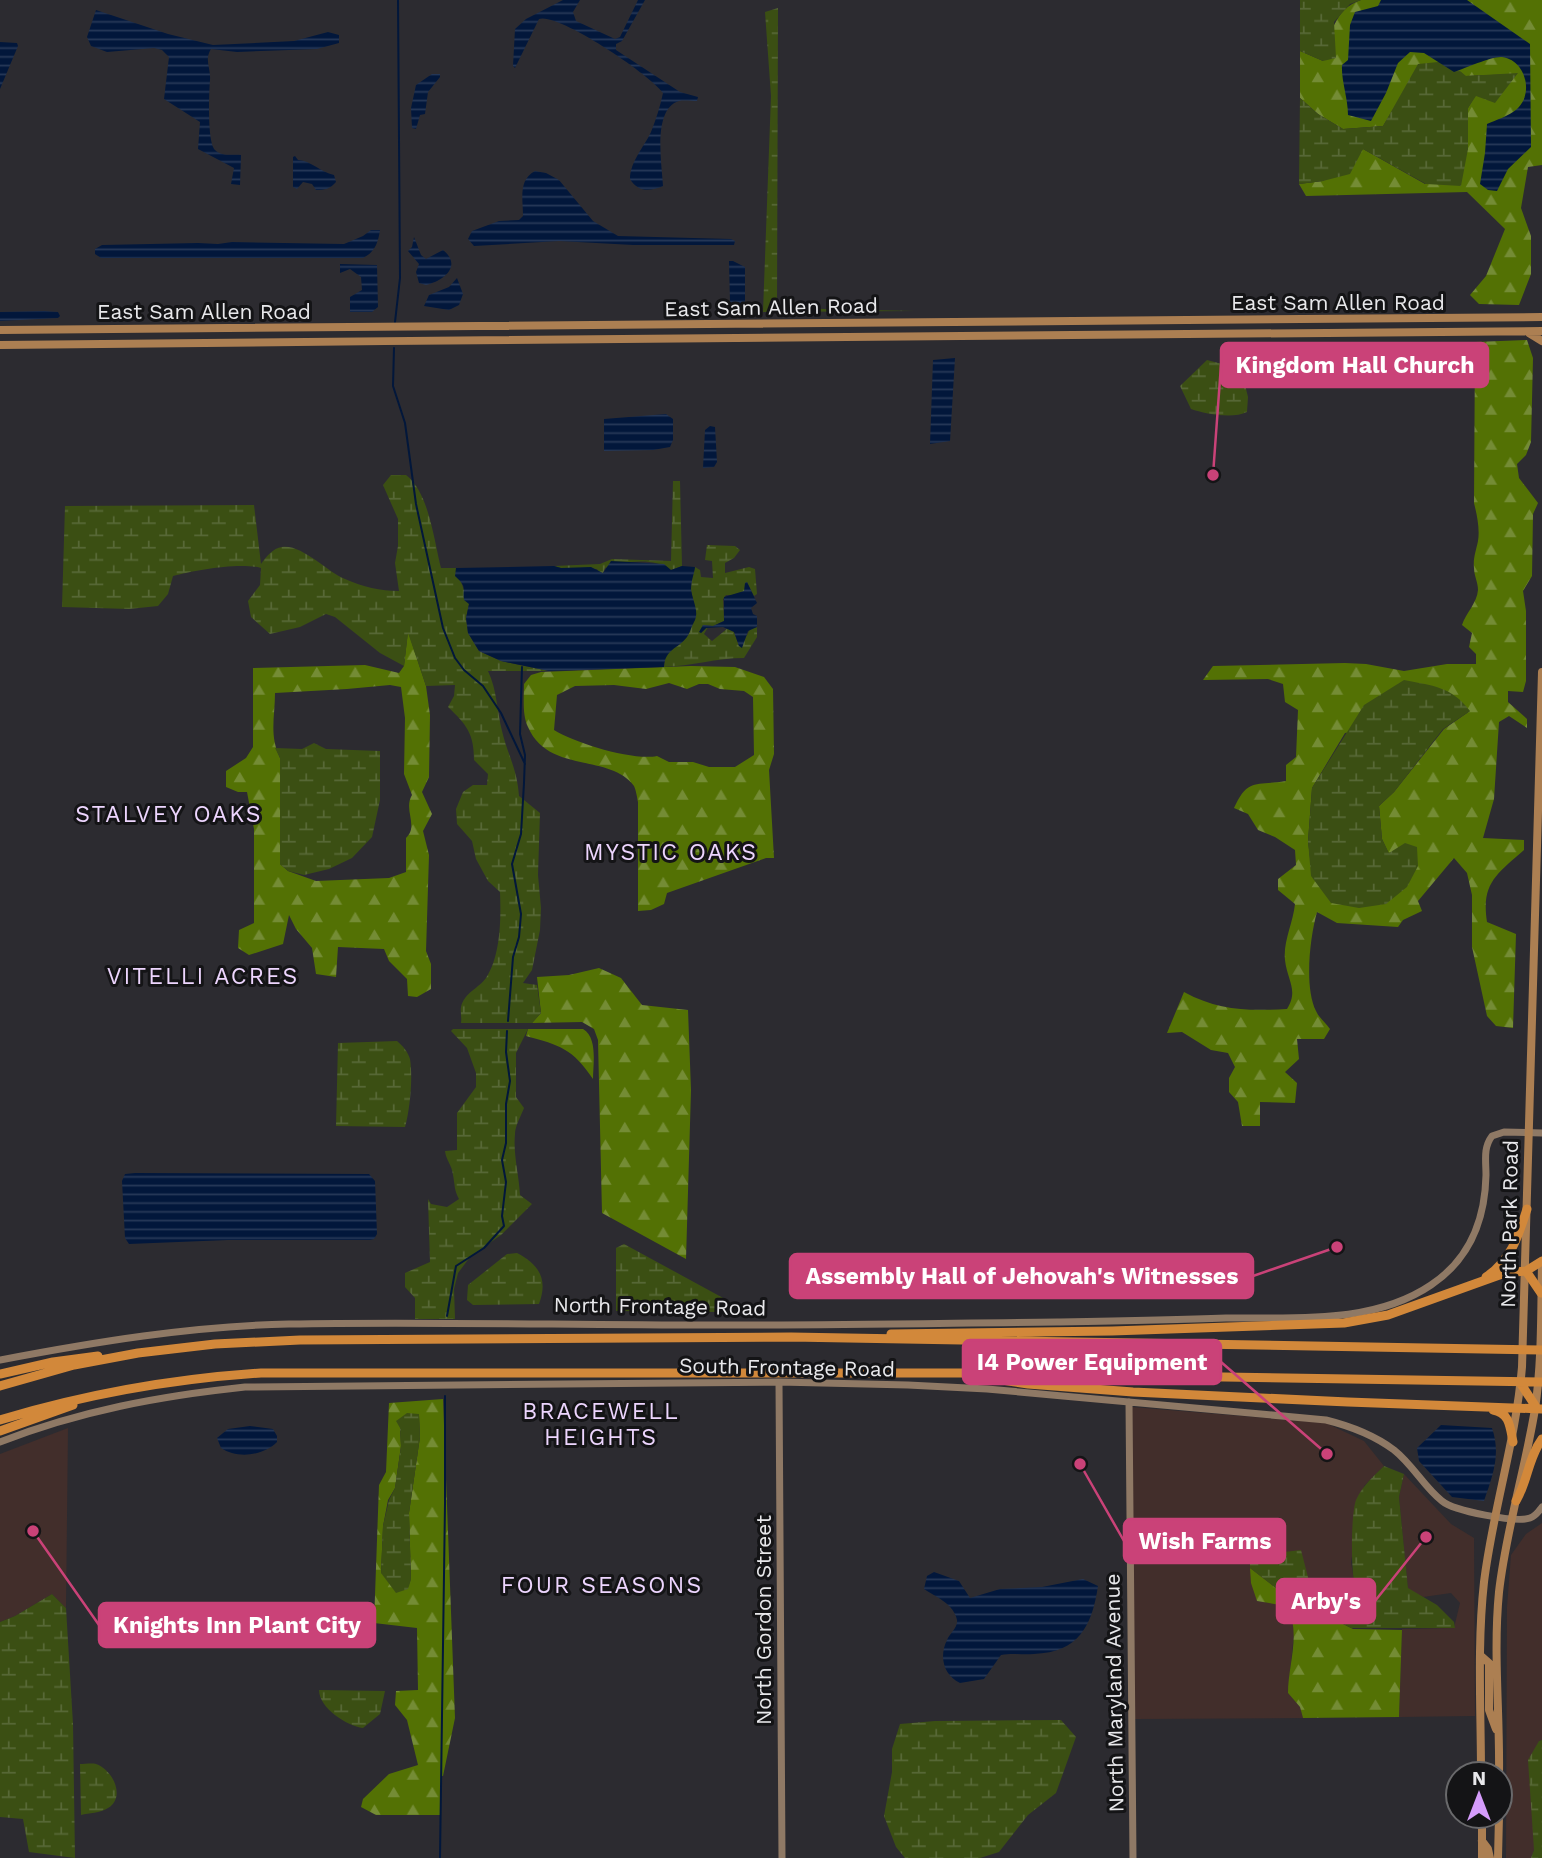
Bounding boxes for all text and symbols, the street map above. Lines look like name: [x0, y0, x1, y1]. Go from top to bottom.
street label: East Sam Allen Road: [1231, 290, 1445, 315]
street label: East Sam Allen Road: [664, 293, 878, 321]
street label: East Sam Allen Road: [97, 299, 311, 324]
callout: Kingdom Hall Church: [1221, 343, 1488, 387]
text: Kingdom Hall Church: [1235, 352, 1475, 379]
district label: STALVEY OAKS: [75, 801, 263, 828]
district label: MYSTIC OAKS: [584, 839, 758, 866]
district label: VITELLI ACRES: [107, 963, 299, 990]
street label: North Park Road: [1495, 1140, 1523, 1308]
callout: Assembly Hall of Jehovah's Witnesses: [790, 1254, 1253, 1298]
text: Assembly Hall of Jehovah's Witnesses: [806, 1263, 1238, 1290]
street label: North Frontage Road: [553, 1292, 767, 1320]
callout: I4 Power Equipment: [963, 1340, 1221, 1384]
text: I4 Power Equipment: [977, 1349, 1207, 1376]
street label: South Frontage Road: [679, 1353, 895, 1381]
district label: BRACEWELL HEIGHTS: [522, 1398, 680, 1451]
street label: North Gordon Street: [751, 1515, 776, 1725]
callout: Wish Farms: [1124, 1519, 1285, 1563]
text: Wish Farms: [1139, 1528, 1271, 1555]
district label: FOUR SEASONS: [501, 1572, 703, 1599]
street label: North Maryland Avenue: [1099, 1573, 1129, 1813]
callout: Arby's: [1277, 1579, 1375, 1623]
text: Arby's: [1291, 1588, 1361, 1615]
callout: Knights Inn Plant City: [99, 1603, 375, 1647]
text: Knights Inn Plant City: [113, 1612, 361, 1639]
north arrow: [1444, 1760, 1514, 1830]
text: N: [1472, 1767, 1486, 1790]

